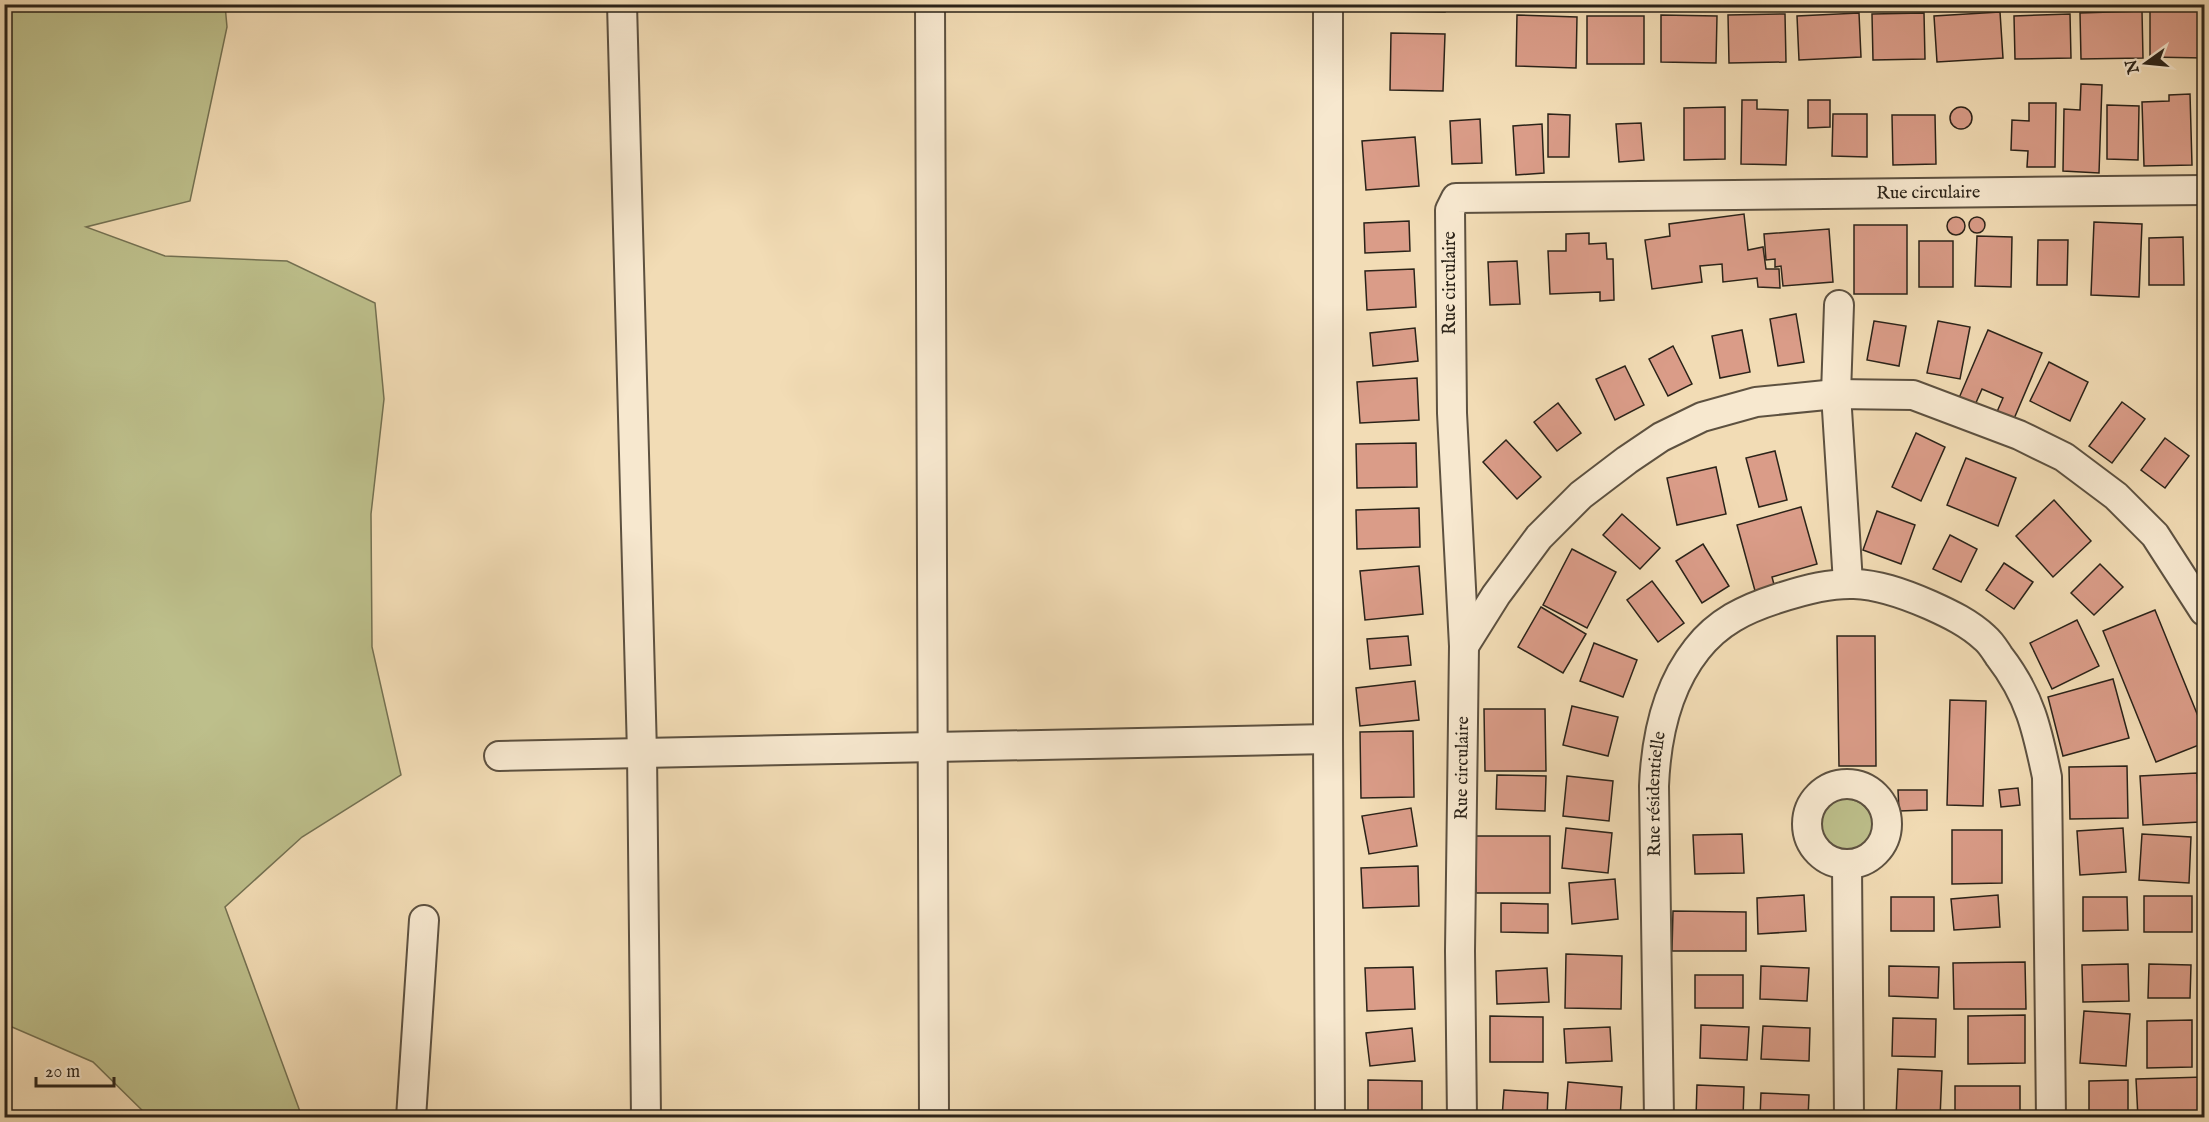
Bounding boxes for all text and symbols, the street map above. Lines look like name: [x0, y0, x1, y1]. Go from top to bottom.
north arrow: [2116, 33, 2176, 93]
text: N: [2122, 57, 2145, 77]
street label: Rue circulaire: [1876, 181, 1980, 205]
street label: Rue circulaire: [1439, 231, 1462, 335]
street label: Rue circulaire: [1450, 716, 1475, 820]
street label: Rue résidentielle: [1642, 729, 1672, 857]
scale bar: [36, 1050, 114, 1088]
text: 20 m: [45, 1061, 80, 1084]

